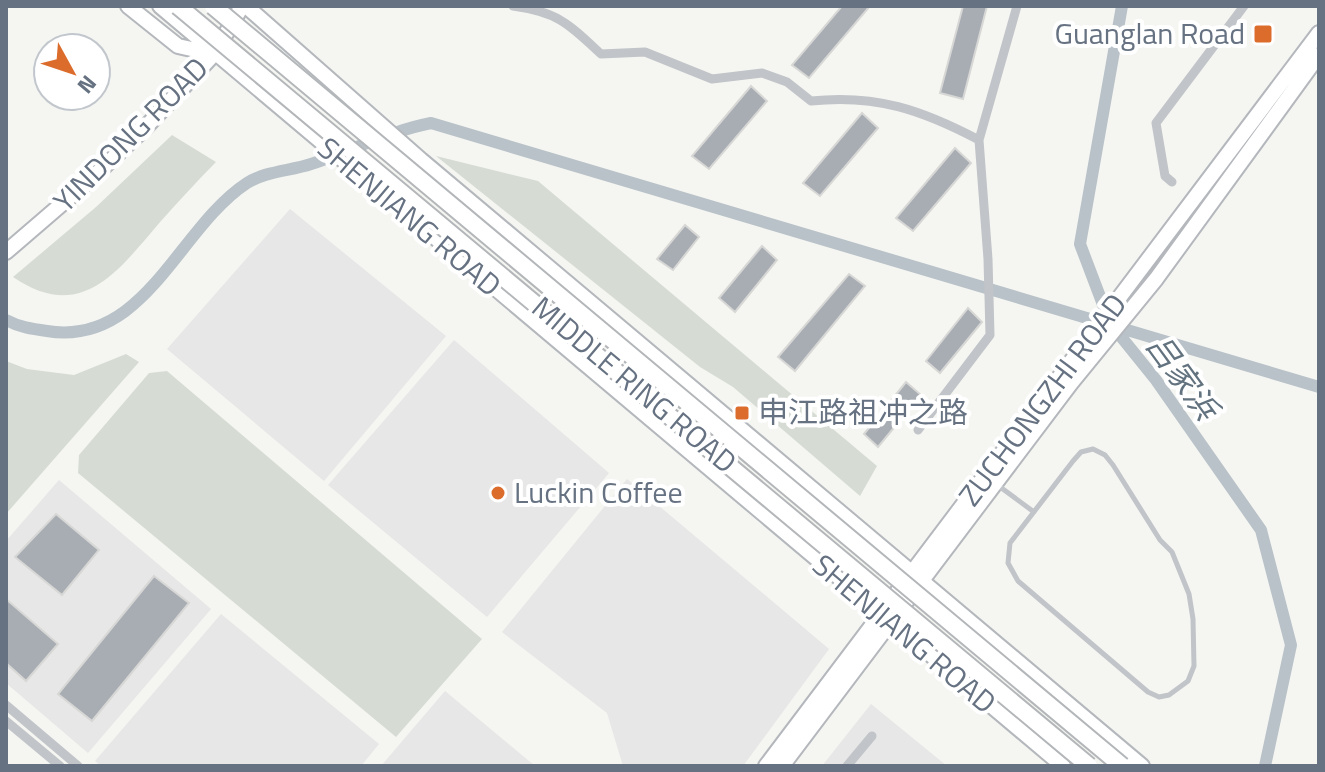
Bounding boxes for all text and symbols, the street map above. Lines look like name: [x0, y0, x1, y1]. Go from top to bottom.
place label: Guanglan Road: [1054, 10, 1245, 56]
marker: Guanglan Road: [1252, 23, 1274, 45]
north arrow: [32, 32, 112, 112]
street label: YINDONG ROAD: [46, 50, 216, 220]
street label: SHENJIANG ROAD: [308, 125, 512, 307]
street label: ZUCHONGZHI ROAD: [947, 283, 1138, 515]
street label: MIDDLE RING ROAD: [522, 285, 747, 484]
water label: 吕家浜: [1135, 323, 1232, 432]
place label: 申江路祖冲之路: [758, 389, 968, 435]
marker: 申江路祖冲之路: [733, 404, 751, 422]
place label: Luckin Coffee: [514, 469, 683, 515]
marker: Luckin Coffee: [489, 484, 507, 502]
street label: SHENJIANG ROAD: [803, 542, 1007, 724]

